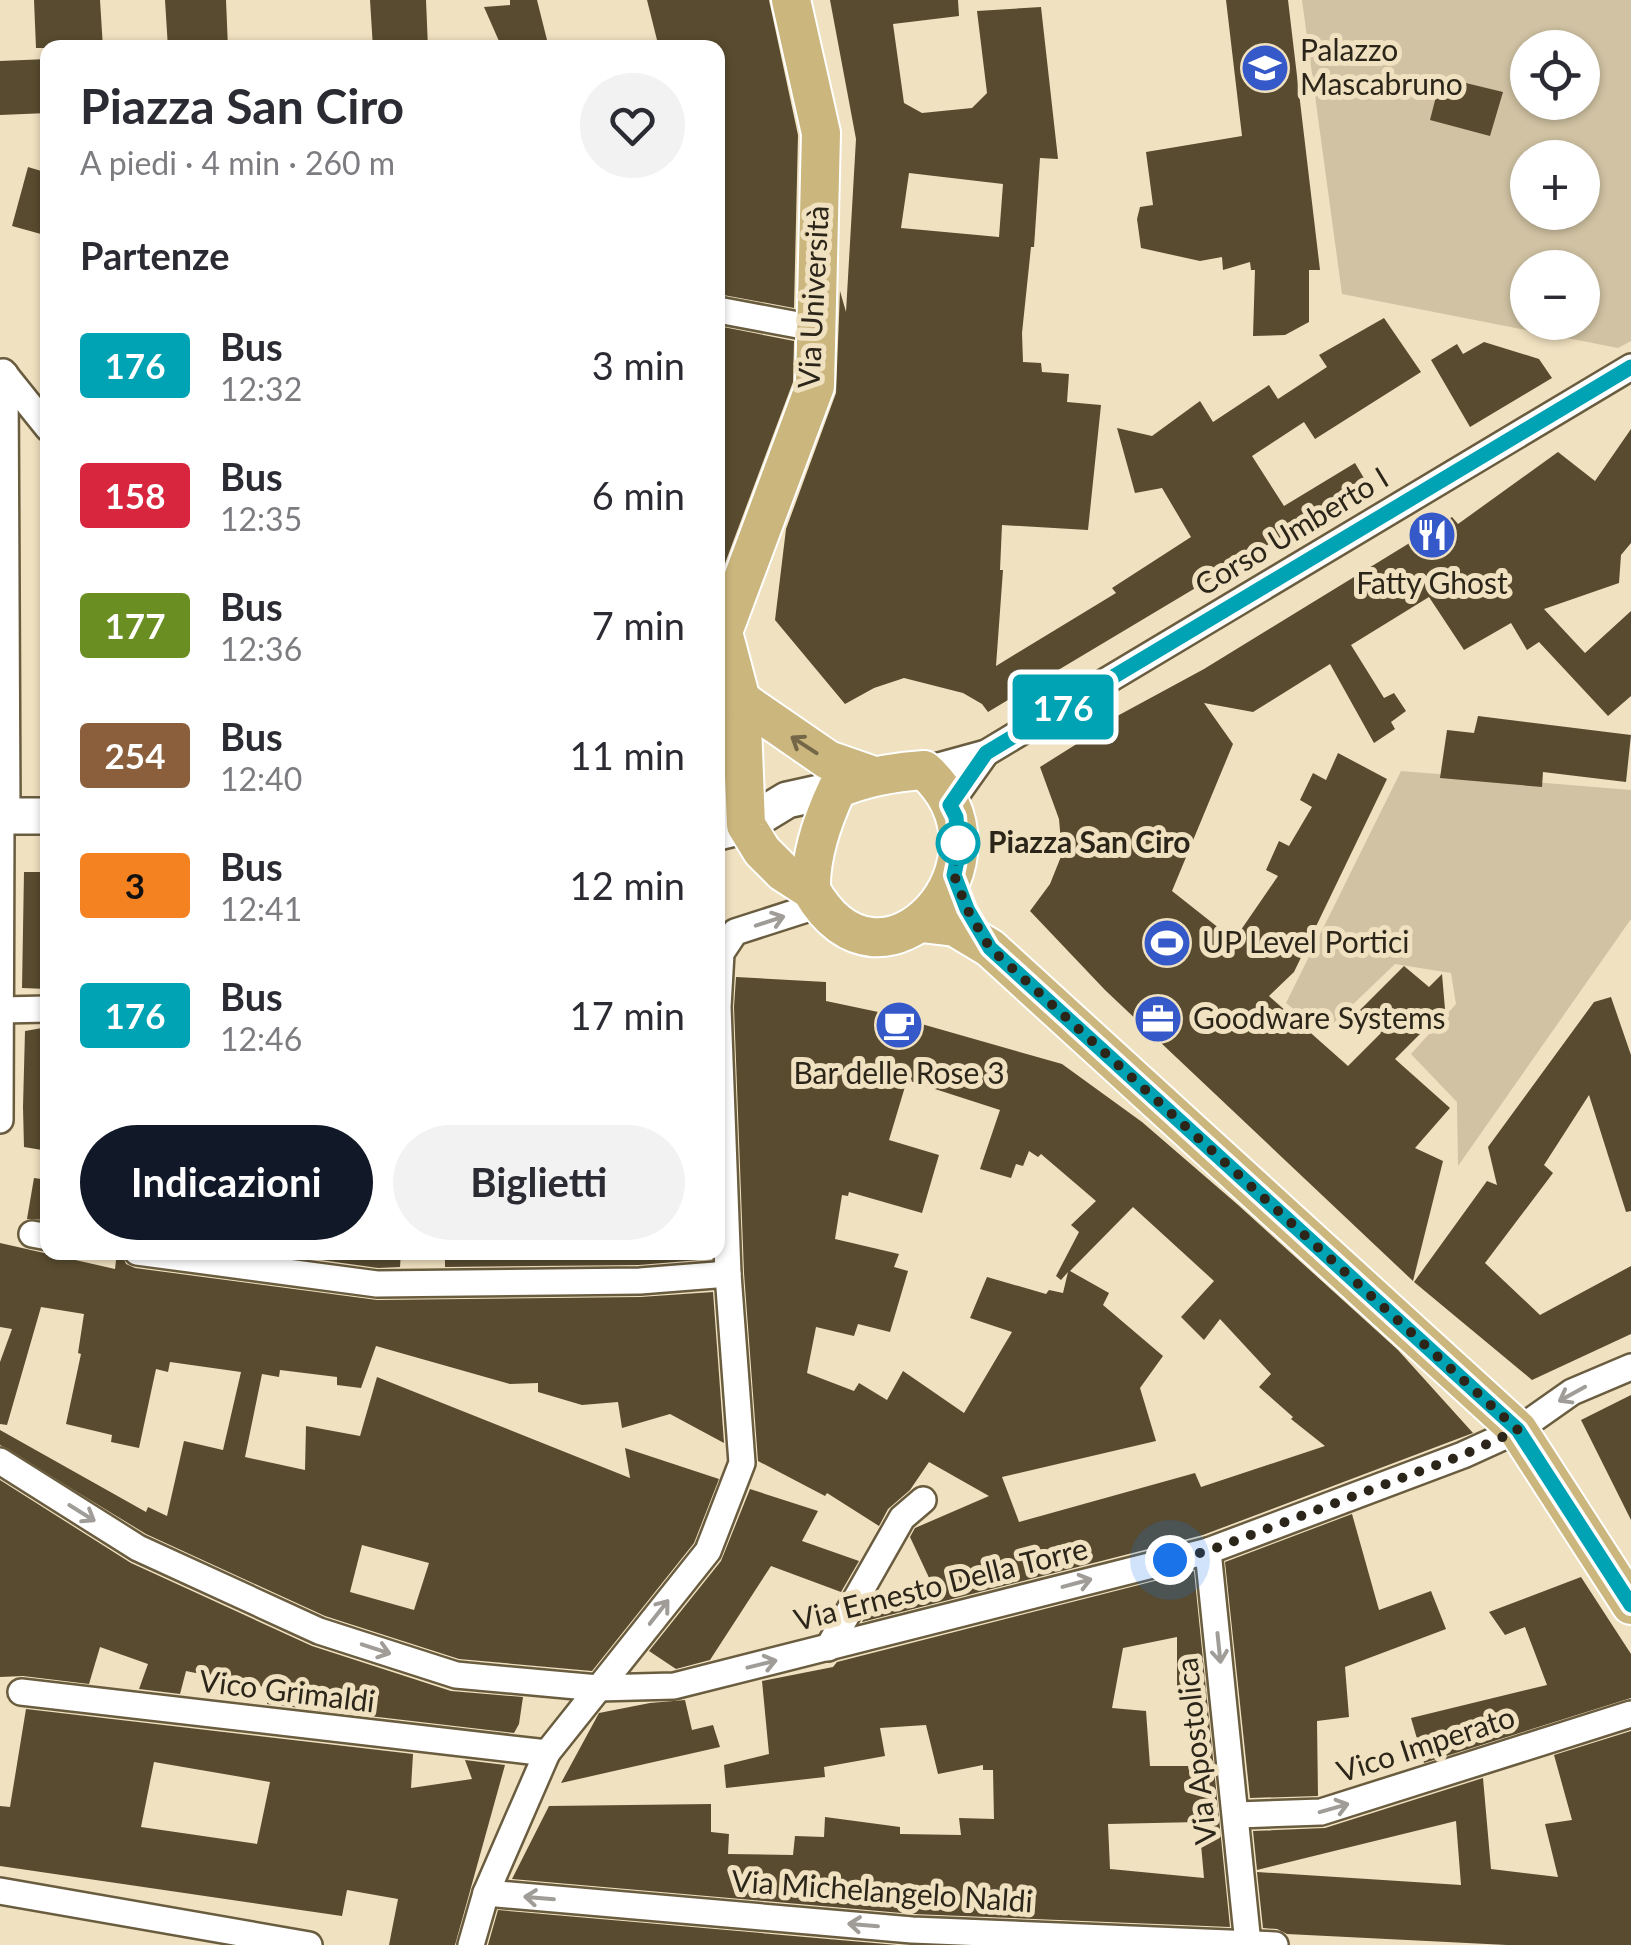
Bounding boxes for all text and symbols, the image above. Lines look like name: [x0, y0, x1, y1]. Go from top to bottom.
map controls: [1510, 30, 1600, 340]
button: locate: [1510, 30, 1600, 120]
place label: Palazzo Mascabruno: [1300, 31, 1463, 101]
school or university icon: Palazzo Mascabruno: [1239, 42, 1291, 94]
button: heart: [580, 73, 685, 178]
text: Piazza San Ciro: [80, 77, 404, 134]
button: +: [1510, 140, 1600, 230]
text: A piedi · 4 min · 260 m: [80, 143, 395, 182]
street label: Via Università: [789, 204, 835, 389]
text: Partenze: [80, 232, 230, 278]
button: −: [1510, 250, 1600, 340]
text: Bus: [220, 323, 283, 369]
text: 3 min: [592, 342, 685, 388]
text: 176: [105, 344, 165, 386]
text: 12:32: [220, 369, 302, 408]
text: Bus: [220, 453, 283, 499]
street label: Corso Umberto I: [1188, 458, 1394, 602]
text: 6 min: [592, 472, 685, 518]
text: 158: [105, 474, 165, 516]
text: 12:35: [220, 499, 302, 538]
restaurant icon: Fatty Ghost: [1406, 509, 1458, 561]
place label: Fatty Ghost: [1356, 564, 1508, 600]
text: Bus: [220, 583, 283, 629]
text: 7 min: [592, 602, 685, 648]
text: 177: [105, 604, 165, 646]
text: 12:36: [220, 629, 302, 668]
line badge: 176: [1006, 674, 1120, 740]
text: 176: [1033, 686, 1093, 728]
text: Bus: [220, 713, 283, 759]
text: 11 min: [570, 732, 685, 778]
text: 254: [105, 734, 165, 776]
one-way arrow: [790, 735, 819, 756]
text: 12:40: [220, 759, 302, 798]
marker: Piazza San Ciro: [937, 822, 979, 864]
place label: Piazza San Ciro: [988, 823, 1191, 859]
text: Bus: [220, 843, 283, 889]
text: 12 min: [570, 862, 685, 908]
text: 3: [125, 864, 145, 906]
text: 12:41: [220, 889, 302, 928]
one-way arrow: [753, 910, 785, 928]
sports icon: UP Level Portici: [1141, 917, 1193, 969]
place label: UP Level Portici: [1202, 923, 1410, 959]
text: Bus: [220, 973, 283, 1019]
text: 17 min: [570, 992, 685, 1038]
office icon: Goodware Systems: [1132, 993, 1184, 1045]
text: 176: [105, 994, 165, 1036]
cafe icon: Bar delle Rose 3: [873, 999, 925, 1051]
place label: Goodware Systems: [1193, 999, 1446, 1035]
text: 12:46: [220, 1019, 302, 1058]
place label: Bar delle Rose 3: [793, 1054, 1005, 1090]
button: Indicazioni: [80, 1125, 373, 1240]
button: Biglietti: [393, 1125, 685, 1240]
one-way arrow: [1558, 1385, 1587, 1405]
one-way arrow: [68, 1503, 96, 1523]
street label: Via Ernesto Della Torre: [790, 1529, 1091, 1637]
your location: [1145, 1535, 1195, 1585]
one-way arrow: [1061, 1573, 1092, 1592]
one-way arrow: [648, 1600, 670, 1626]
one-way arrow: [1210, 1631, 1229, 1664]
one-way arrow: [360, 1642, 391, 1660]
one-way arrow: [745, 1654, 777, 1672]
street label: Via Apostolica: [1167, 1656, 1223, 1846]
street label: Vico Grimaldi: [197, 1661, 377, 1719]
street label: Vico Imperato: [1332, 1697, 1519, 1789]
one-way arrow: [1318, 1798, 1349, 1816]
street label: Via Michelangelo Naldi: [730, 1862, 1034, 1918]
one-way arrow: [523, 1888, 556, 1907]
one-way arrow: [847, 1916, 879, 1935]

